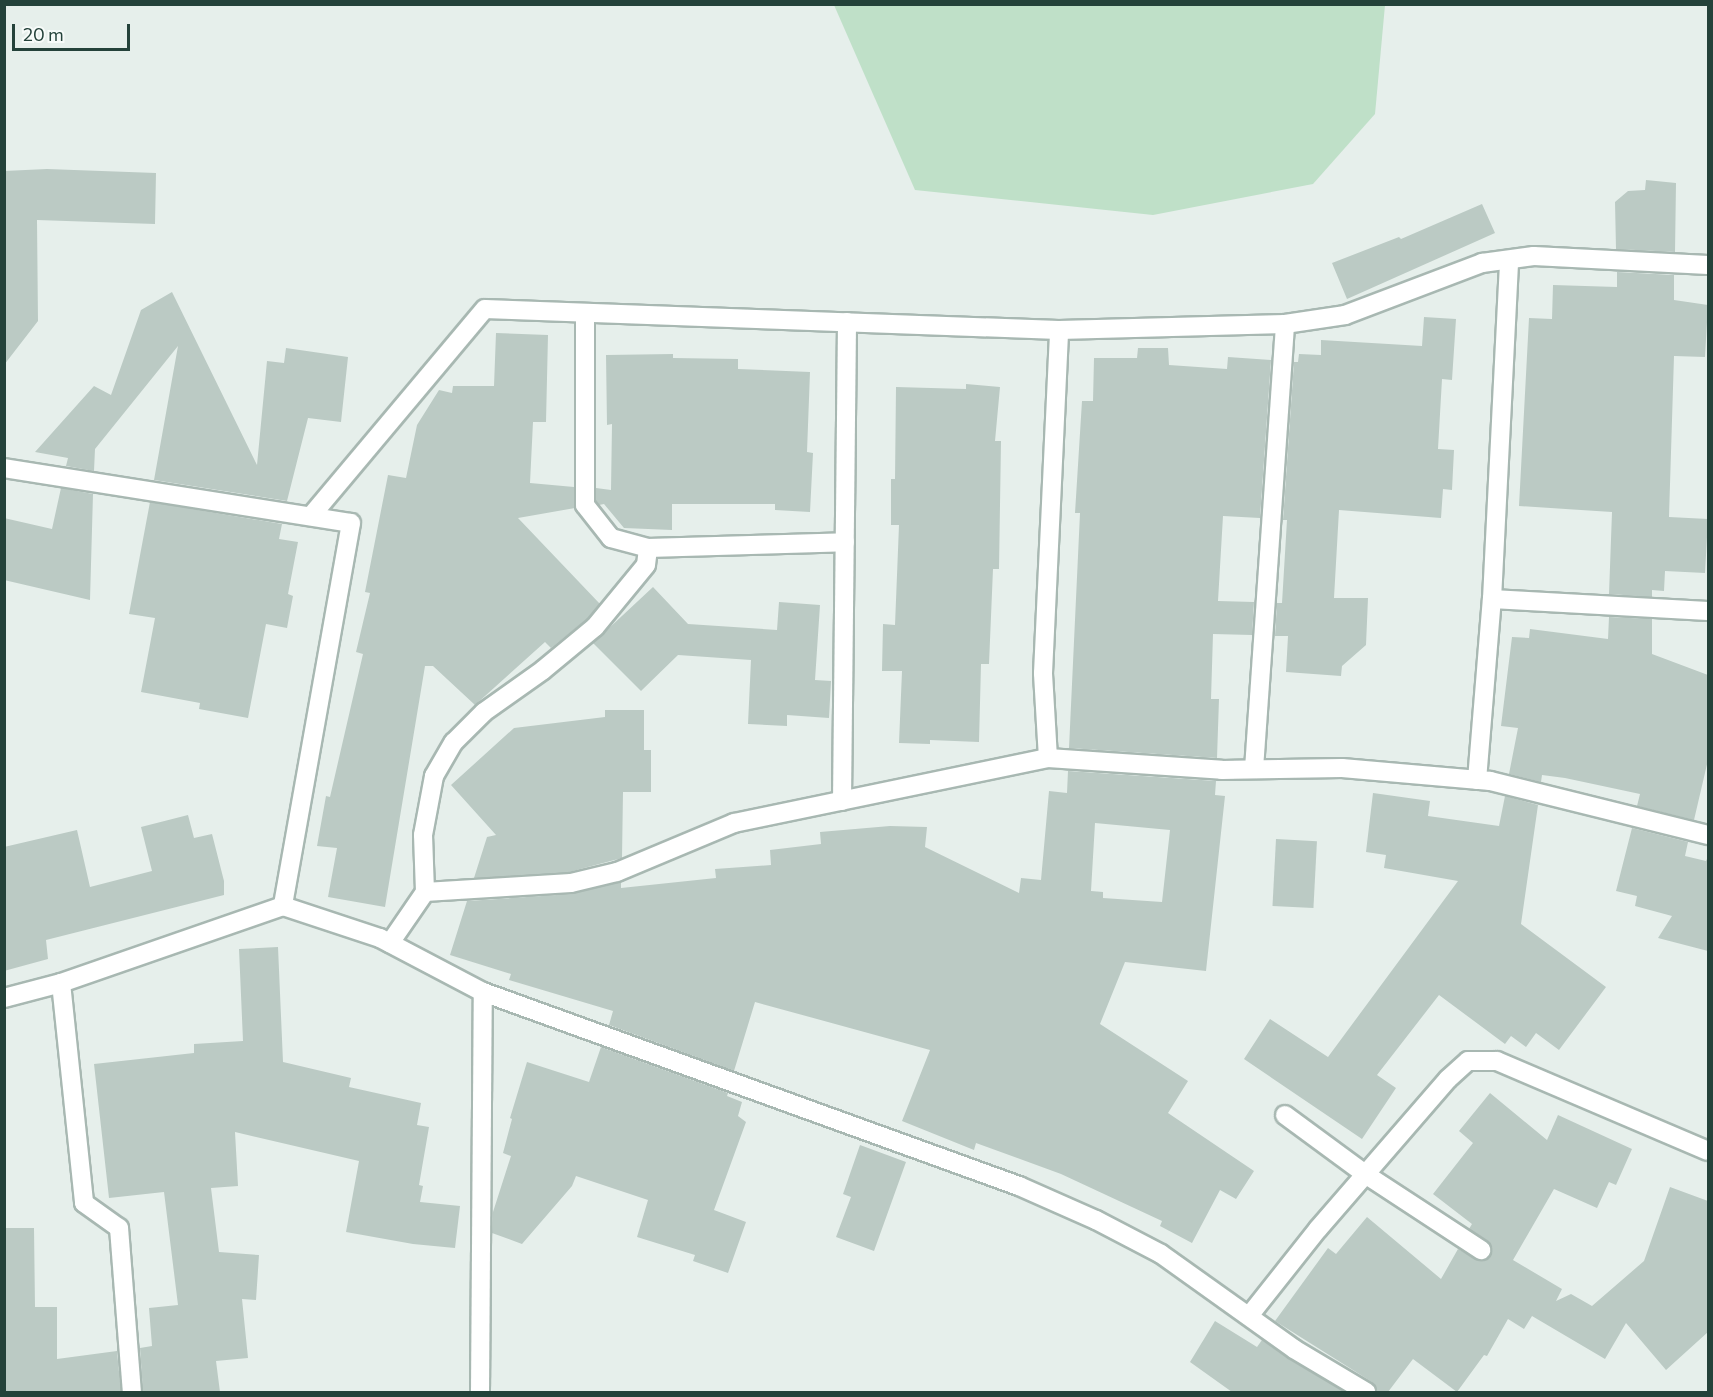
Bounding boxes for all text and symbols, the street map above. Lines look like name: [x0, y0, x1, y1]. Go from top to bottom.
scale bar: [15, 12, 134, 50]
text: 20 m: [23, 23, 64, 45]

